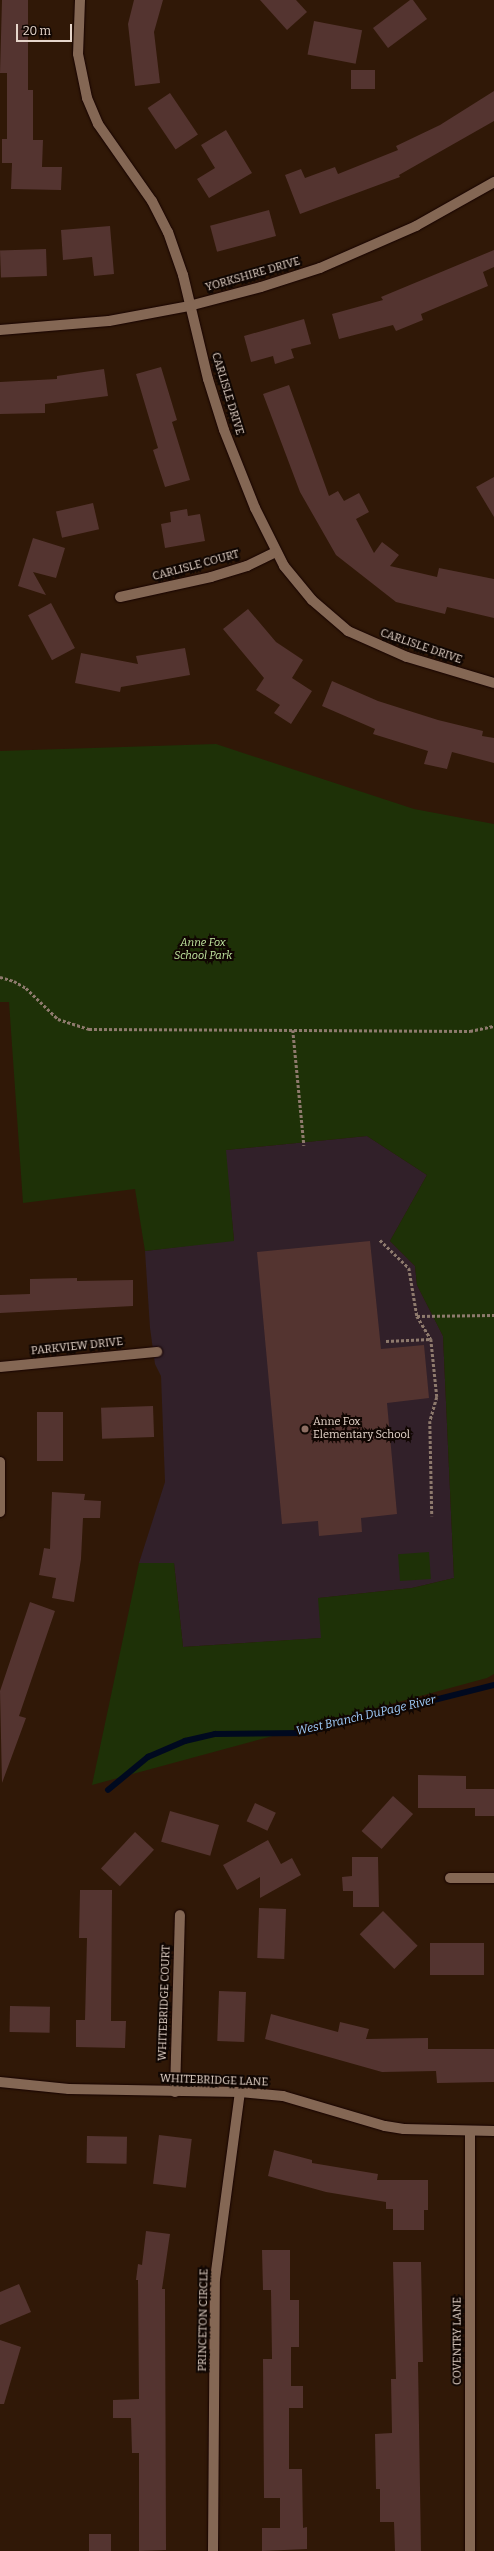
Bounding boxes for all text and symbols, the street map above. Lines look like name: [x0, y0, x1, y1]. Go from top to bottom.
scale bar: [18, 16, 74, 42]
text: 20 m: [23, 24, 51, 38]
street label: YORKSHIRE DRIVE: [204, 255, 302, 295]
street label: CARLISLE DRIVE: [208, 351, 246, 437]
street label: CARLISLE COURT: [151, 548, 241, 584]
street label: CARLISLE DRIVE: [378, 627, 464, 667]
park label: Anne Fox School Park: [174, 937, 232, 963]
street label: PARKVIEW DRIVE: [30, 1336, 124, 1358]
place label: Anne Fox Elementary School: [313, 1416, 410, 1442]
marker: Anne Fox Elementary School: [300, 1424, 310, 1434]
water label: West Branch DuPage River: [295, 1693, 437, 1739]
street label: WHITEBRIDGE COURT: [156, 1945, 174, 2061]
street label: WHITEBRIDGE LANE: [160, 2073, 268, 2089]
street label: PRINCETON CIRCLE: [197, 2268, 211, 2372]
street label: COVENTRY LANE: [451, 2297, 465, 2385]

